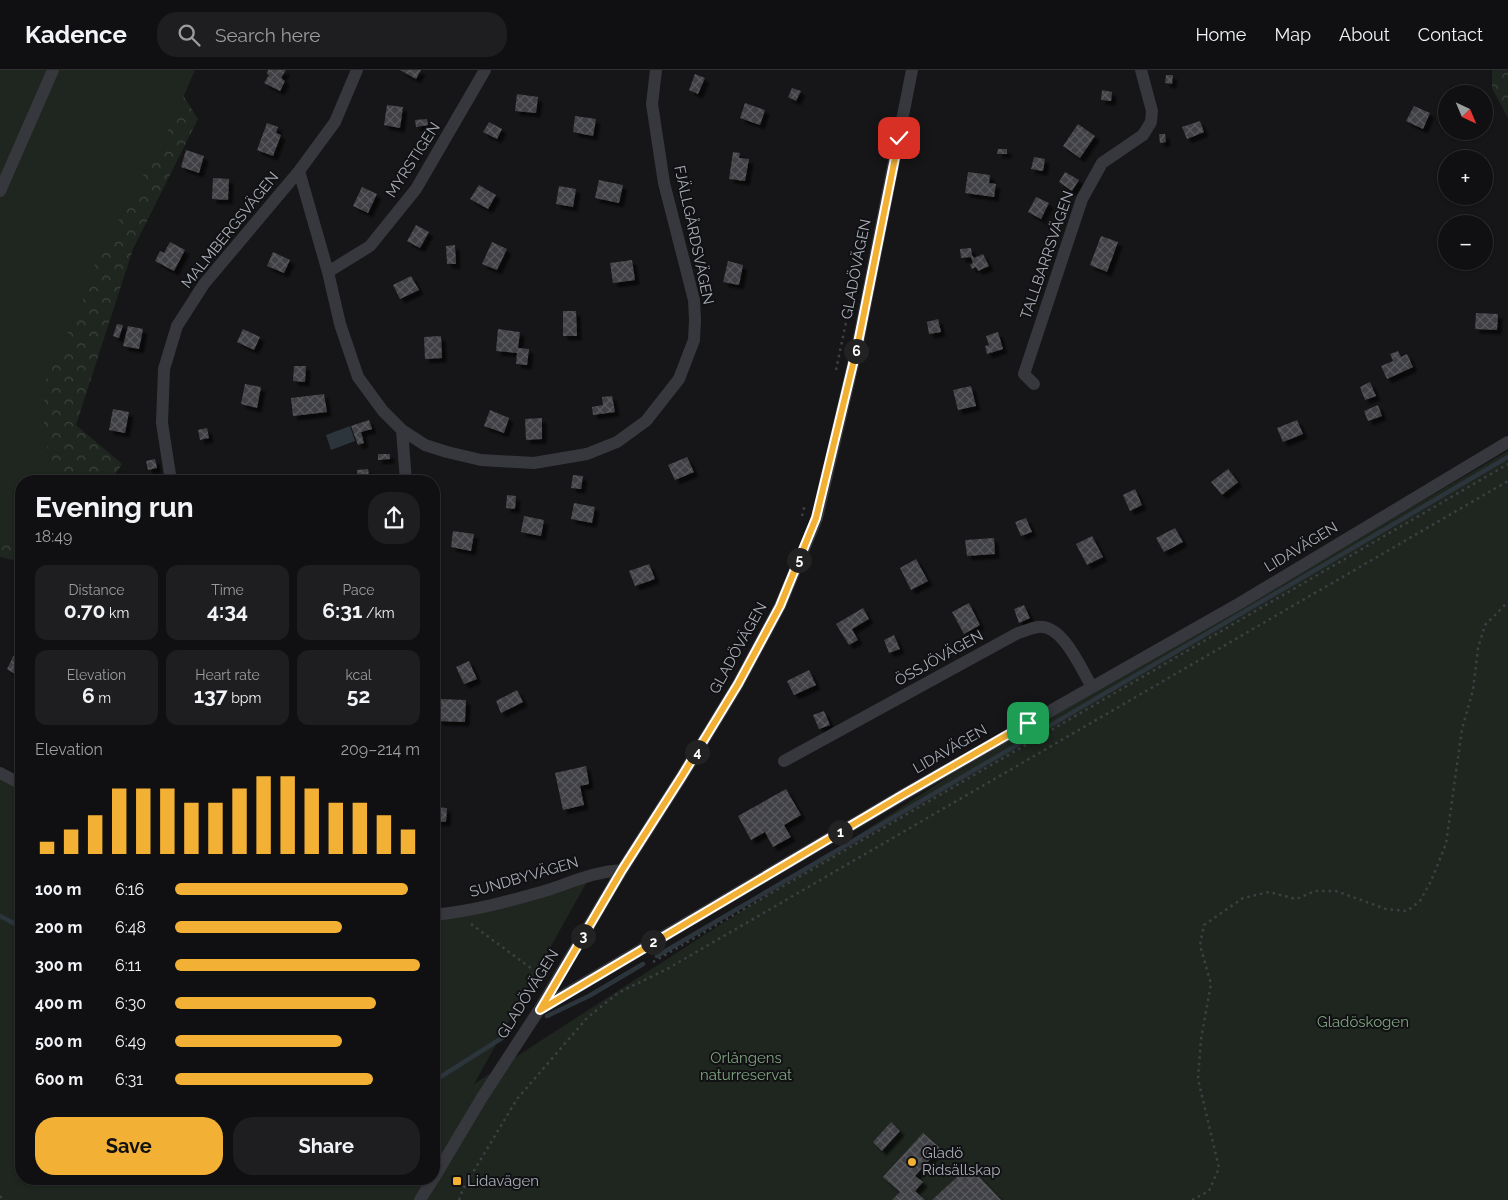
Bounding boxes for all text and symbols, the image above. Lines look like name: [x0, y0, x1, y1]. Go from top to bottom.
search box: [157, 12, 507, 57]
text: Kadence: [25, 20, 127, 49]
icon: search: [175, 21, 203, 49]
text: Search here: [215, 24, 320, 46]
text: Home: [1195, 24, 1246, 45]
text: Map: [1274, 24, 1311, 45]
text: About: [1339, 24, 1390, 45]
text: Contact: [1418, 24, 1483, 45]
north arrow: [1438, 85, 1492, 140]
map controls: [1438, 85, 1493, 270]
pin: [878, 117, 920, 159]
street label: MYRSTIGEN: [382, 119, 444, 201]
icon: check: [885, 124, 913, 152]
button: +: [1438, 150, 1493, 205]
street label: FJÄLLGÅRDSVÄGEN: [670, 164, 719, 306]
street label: MALMBERGSVÄGEN: [177, 168, 282, 292]
street label: TALLBARRSVÄGEN: [1016, 188, 1077, 322]
button: −: [1438, 215, 1493, 270]
street label: GLADÖVÄGEN: [836, 217, 875, 321]
pin: 6: [844, 338, 868, 364]
text: 6: [852, 343, 861, 359]
text: Evening run: [35, 491, 194, 524]
button: share: [368, 492, 420, 544]
street label: LIDAVÄGEN: [1260, 517, 1341, 576]
text: 18:49: [35, 527, 72, 546]
pin: 5: [786, 548, 812, 572]
text: 5: [796, 552, 803, 568]
text: Distance: [68, 582, 125, 598]
text: Time: [211, 582, 244, 598]
text: Pace: [342, 582, 375, 598]
text: 0.70: [64, 598, 106, 623]
text: 4:34: [207, 598, 248, 623]
text: 6:31: [322, 598, 362, 623]
street label: GLADÖVÄGEN: [705, 599, 771, 697]
text: km: [106, 605, 129, 621]
text: /km: [362, 605, 395, 621]
street label: ÖSSJÖVÄGEN: [891, 625, 986, 690]
text: Elevation: [67, 667, 126, 683]
text: Heart rate: [195, 667, 260, 683]
text: kcal: [345, 667, 372, 683]
text: 6: [82, 683, 95, 708]
text: 137: [194, 683, 228, 708]
text: 52: [347, 683, 370, 708]
text: m: [95, 690, 111, 706]
text: bpm: [228, 690, 261, 706]
pin: [1007, 702, 1049, 744]
icon: arrive: [1014, 709, 1042, 737]
street label: LIDAVÄGEN: [909, 720, 990, 777]
text: Elevation: [35, 740, 103, 759]
text: 209–214 m: [341, 740, 420, 759]
pin: 4: [684, 740, 710, 764]
text: 4: [694, 744, 702, 760]
pin: 1: [828, 820, 852, 844]
text: 1: [837, 824, 844, 840]
street label: SUNDBYVÄGEN: [467, 852, 581, 901]
text: 100 m: [35, 880, 81, 899]
text: 6:16: [115, 880, 144, 899]
text: 200 m: [35, 918, 82, 937]
text: 6:48: [115, 918, 146, 937]
pin: 3: [570, 924, 596, 948]
text: 3: [580, 928, 587, 944]
pin: 2: [640, 930, 666, 954]
text: 2: [650, 934, 657, 950]
street label: GLADÖVÄGEN: [493, 946, 563, 1042]
text: 300 m: [35, 956, 82, 975]
text: 6:11: [115, 956, 141, 975]
text: 400 m: [35, 994, 83, 1013]
text: 6:30: [115, 994, 146, 1013]
park label: Gladöskogen: [1317, 1013, 1409, 1031]
text: 500 m: [35, 1032, 82, 1051]
text: 6:49: [115, 1032, 146, 1051]
park label: Orlångens naturreservat: [700, 1049, 792, 1084]
text: 600 m: [35, 1070, 83, 1089]
text: 6:31: [115, 1070, 143, 1089]
button: Save: [35, 1117, 223, 1175]
button: Share: [233, 1117, 420, 1175]
place label: Gladö Ridsällskap: [922, 1144, 1001, 1179]
marker: Gladö Ridsällskap: [906, 1156, 918, 1168]
place label: Lidavägen: [467, 1172, 539, 1190]
marker: Lidavägen: [451, 1175, 463, 1187]

